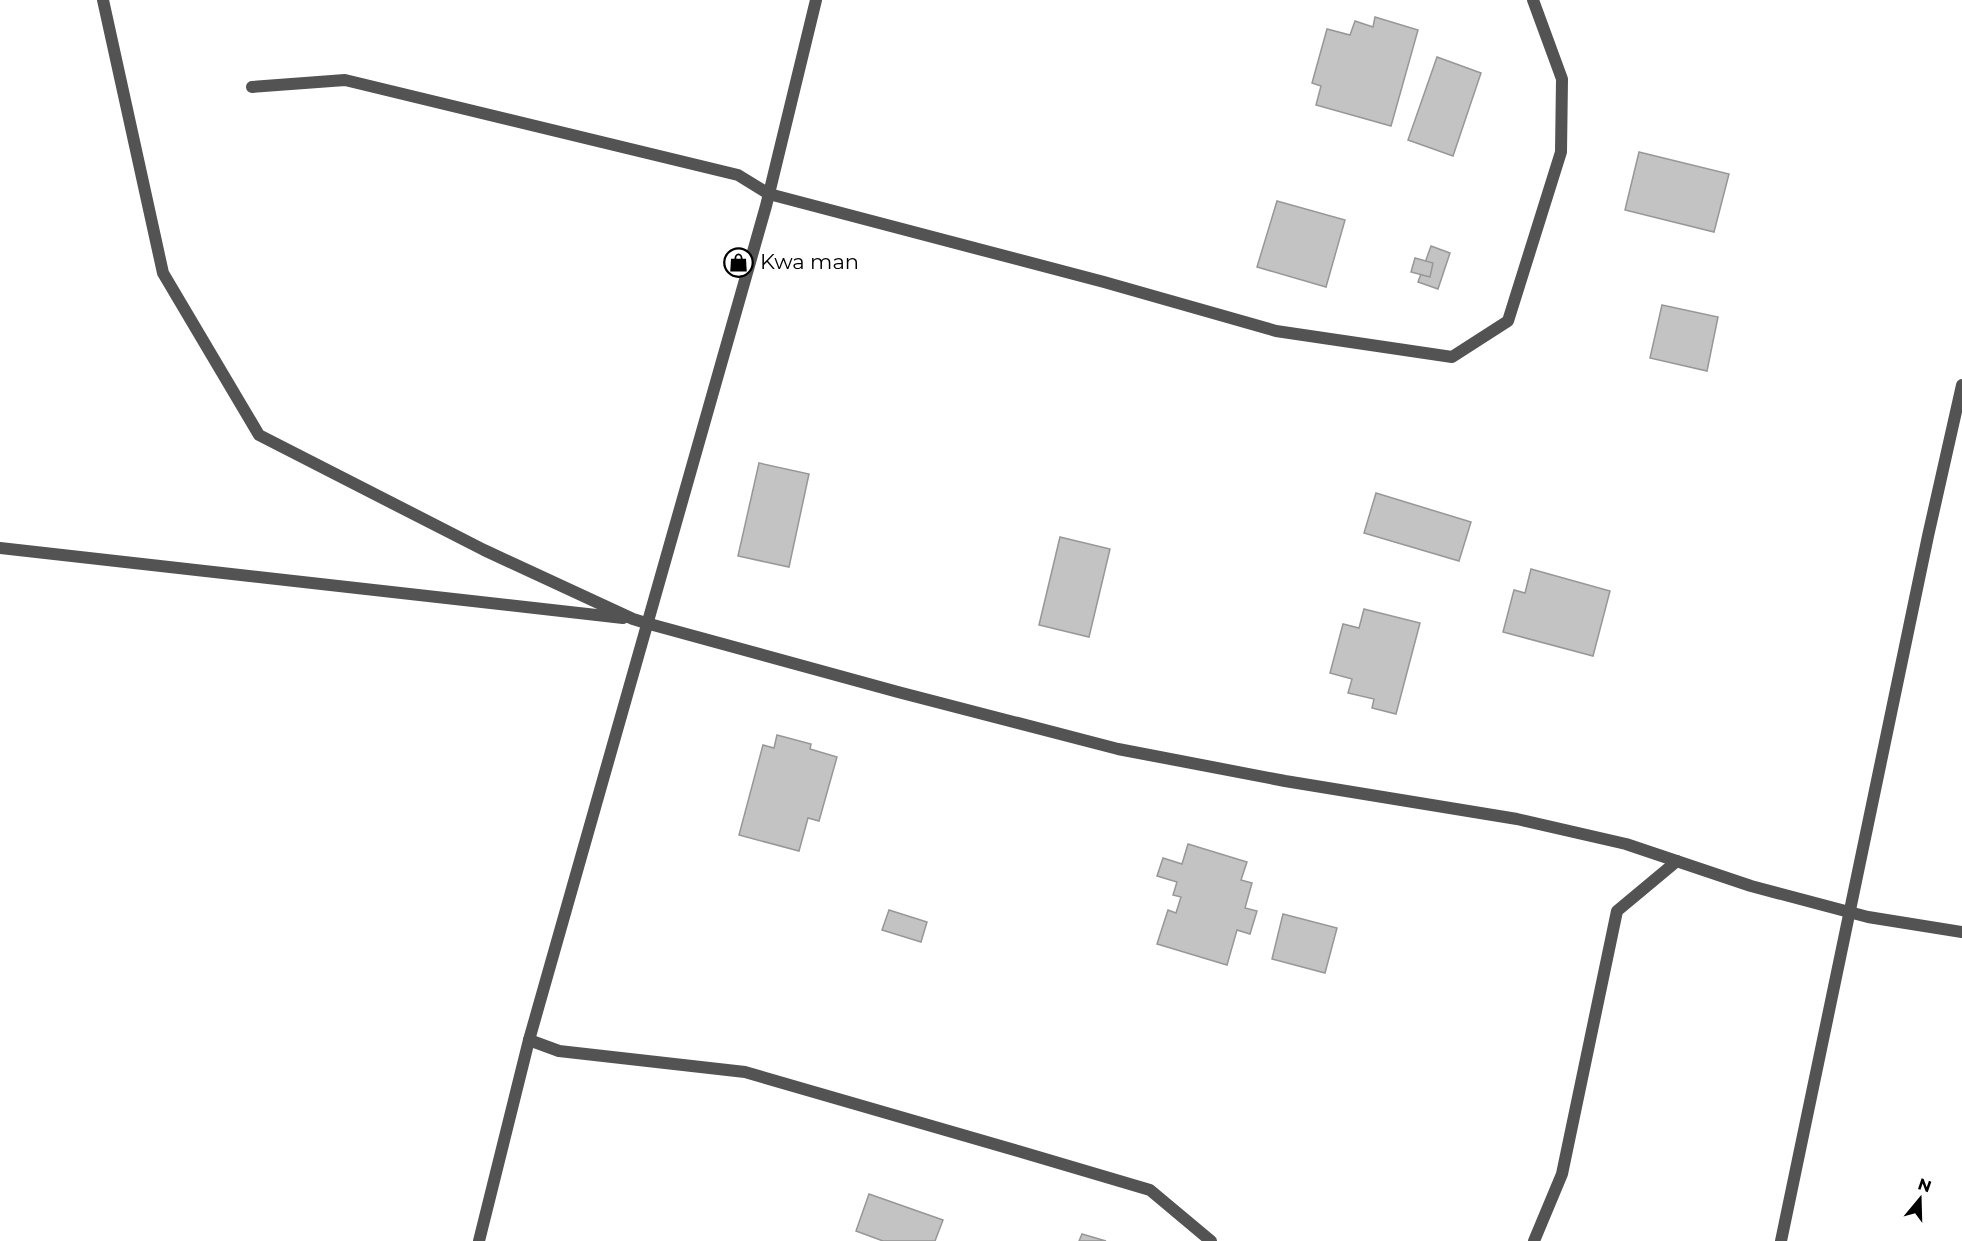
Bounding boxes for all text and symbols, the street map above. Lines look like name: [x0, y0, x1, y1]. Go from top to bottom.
shop icon: Kwa man: [723, 246, 755, 278]
place label: Kwa man: [760, 249, 859, 274]
north arrow: [1890, 1169, 1950, 1229]
text: N: [1916, 1174, 1934, 1196]

